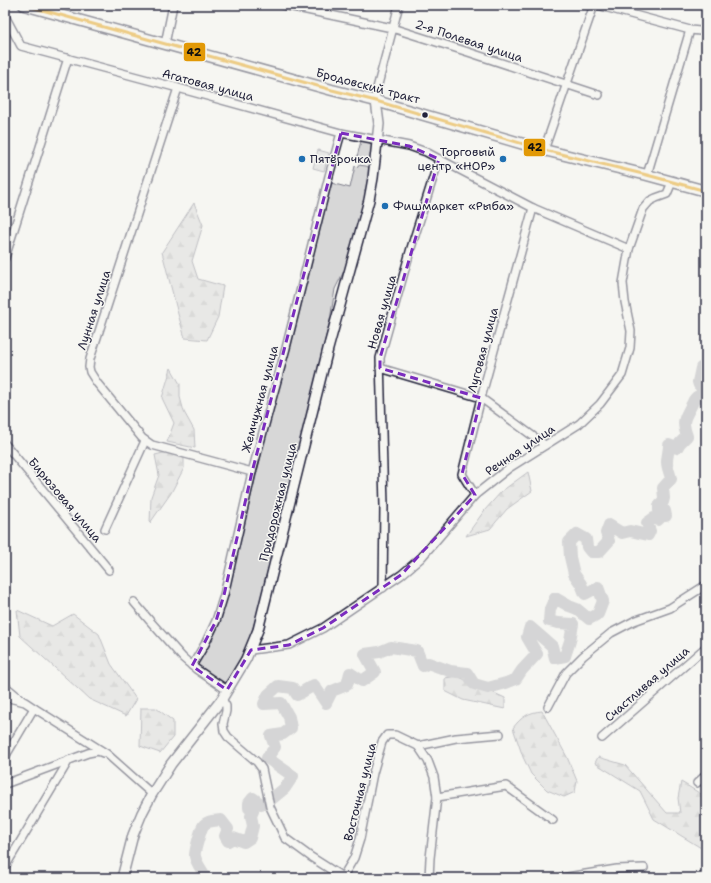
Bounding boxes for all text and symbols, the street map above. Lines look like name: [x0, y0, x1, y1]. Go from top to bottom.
street label: 2-я Полевая улица: [413, 16, 525, 66]
line badge: 42: [183, 42, 206, 62]
text: 42: [187, 45, 202, 60]
street label: Бродовский тракт: [314, 64, 423, 108]
street label: Агатовая улица: [161, 65, 256, 105]
unlabelled marker: [420, 110, 430, 120]
line badge: 42: [523, 138, 546, 157]
text: 42: [528, 140, 543, 155]
place label: Торговый центр «НОР»: [417, 144, 495, 174]
place label: Пятёрочка: [310, 151, 371, 167]
marker: Пятёрочка: [297, 154, 307, 164]
marker: Торговый центр «НОР»: [498, 154, 508, 164]
place label: Фишмаркет «Рыба»: [393, 198, 514, 214]
marker: Фишмаркет «Рыба»: [380, 201, 390, 211]
street label: Лунная улица: [74, 268, 115, 352]
street label: Новая улица: [364, 272, 400, 351]
street label: Луговая улица: [464, 305, 502, 394]
street label: Жемчужная улица: [238, 343, 282, 454]
street label: Речная улица: [482, 420, 558, 479]
street label: Придорожная улица: [256, 441, 301, 563]
street label: Бирюзовая улица: [25, 454, 106, 546]
street label: Счастливая улица: [601, 642, 693, 725]
street label: Восточная улица: [340, 741, 380, 843]

